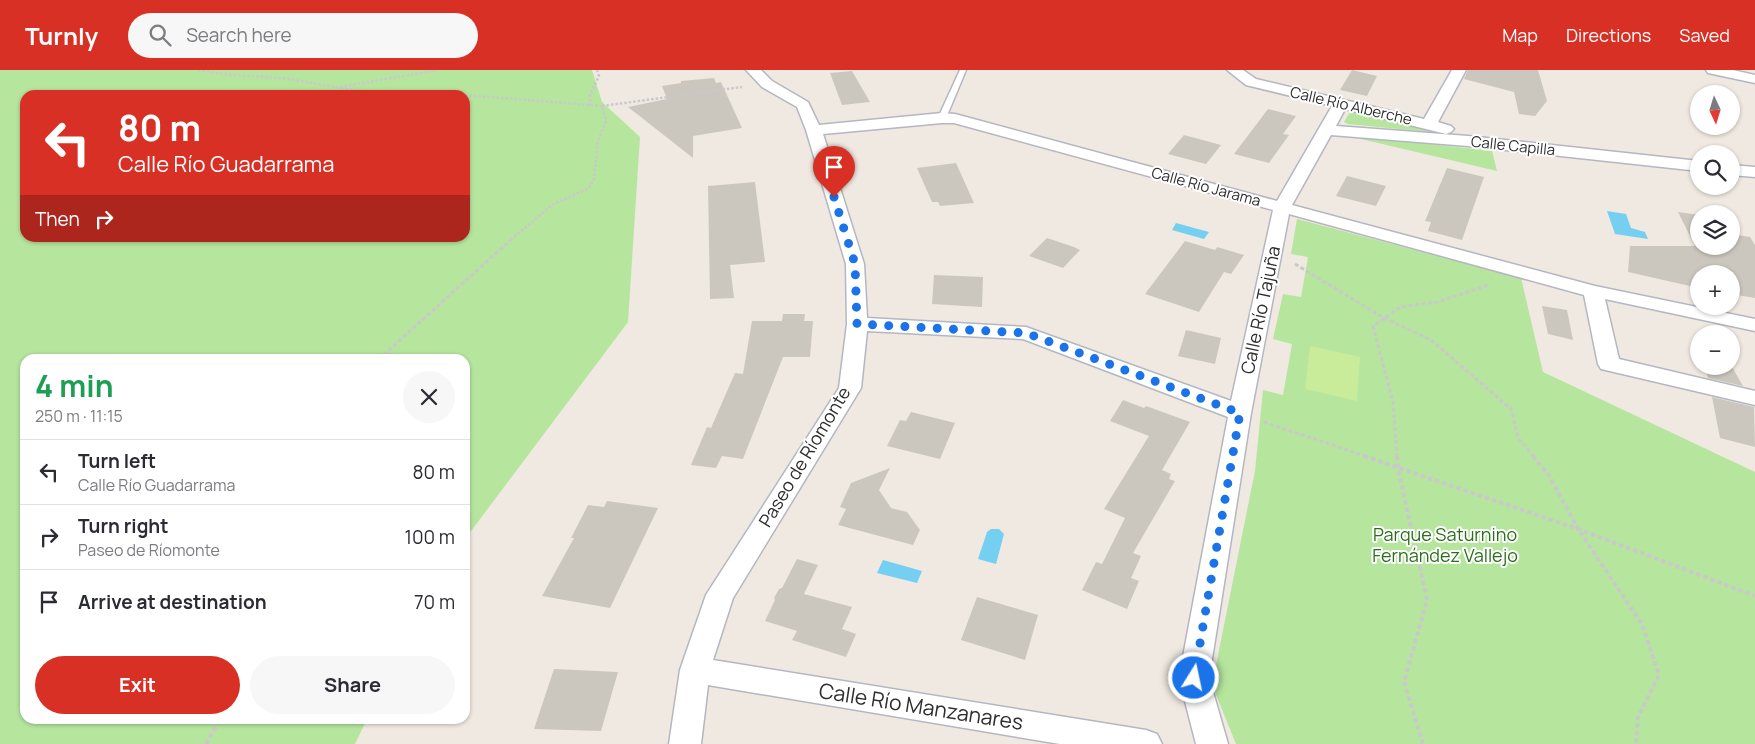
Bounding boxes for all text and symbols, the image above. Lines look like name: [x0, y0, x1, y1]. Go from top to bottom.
search box: [128, 13, 478, 58]
text: Turnly: [25, 19, 98, 52]
icon: search: [146, 21, 174, 49]
text: Search here: [186, 22, 292, 48]
text: Map: [1502, 23, 1538, 47]
text: Directions: [1566, 23, 1651, 47]
text: Saved: [1679, 23, 1730, 47]
street label: Calle Río Alberche: [1288, 81, 1414, 130]
north arrow: [1690, 85, 1740, 135]
map controls: [1690, 85, 1740, 375]
text: 80 m: [118, 104, 201, 152]
icon: left: [35, 110, 100, 175]
street label: Calle Capilla: [1470, 131, 1556, 160]
button: search: [1690, 145, 1740, 195]
pin: [813, 146, 855, 197]
text: Calle Río Guadarrama: [118, 149, 335, 179]
icon: arrive: [820, 153, 848, 181]
street label: Calle Río Jarama: [1149, 162, 1263, 211]
icon: right: [90, 205, 118, 233]
button: layers: [1690, 205, 1740, 255]
text: Then: [35, 206, 80, 232]
street label: Calle Río Tajuña: [1235, 243, 1285, 376]
button: +: [1690, 265, 1740, 315]
button: −: [1690, 325, 1740, 375]
text: 4 min: [35, 365, 113, 406]
button: close: [403, 371, 455, 423]
street label: Paseo de Ríomonte: [753, 382, 856, 531]
text: 250 m · 11:15: [35, 405, 123, 427]
text: Turn left: [78, 448, 156, 474]
icon: left: [35, 458, 63, 486]
text: 80 m: [412, 459, 455, 485]
text: Calle Río Guadarrama: [78, 474, 235, 496]
text: Turn right: [78, 513, 168, 539]
park label: Parque Saturnino Fernández Vallejo: [1372, 522, 1518, 567]
icon: right: [35, 523, 63, 551]
text: 100 m: [404, 524, 455, 550]
text: Paseo de Ríomonte: [78, 539, 220, 561]
icon: arrive: [35, 588, 63, 616]
text: Arrive at destination: [78, 589, 267, 615]
text: 70 m: [414, 589, 455, 615]
position arrow: [1167, 651, 1219, 703]
button: Exit: [35, 656, 240, 714]
button: Share: [250, 656, 455, 714]
street label: Calle Río Manzanares: [817, 676, 1025, 736]

